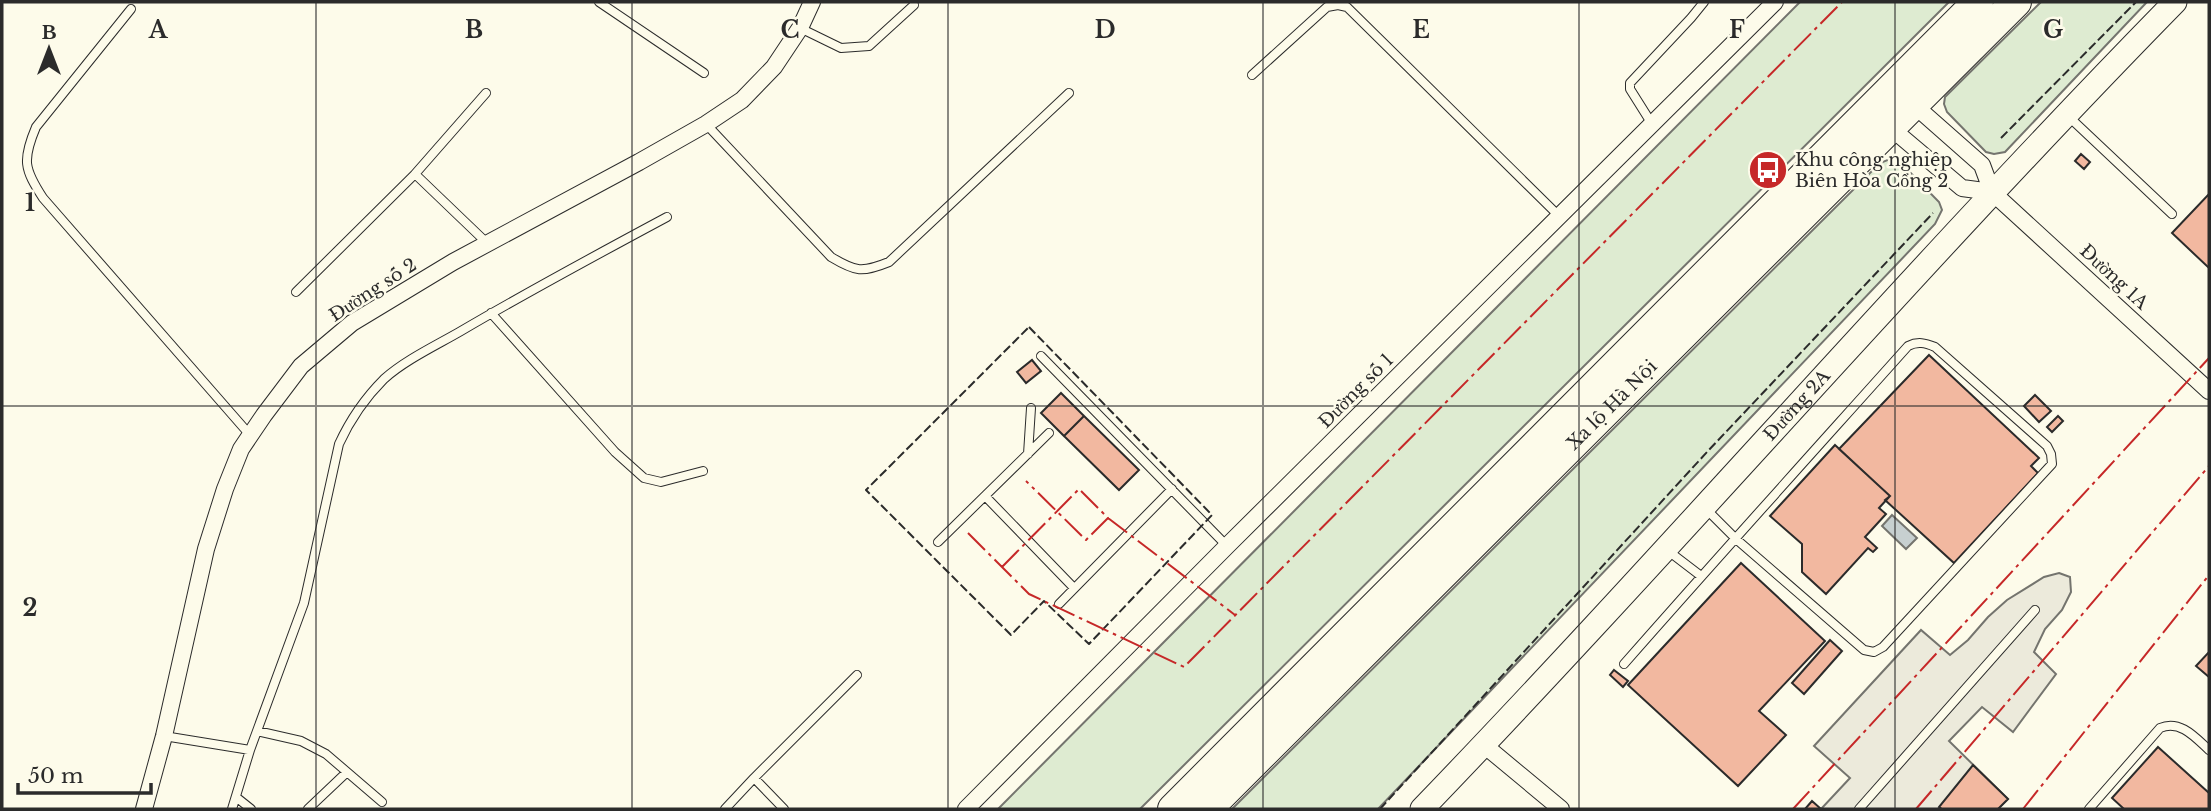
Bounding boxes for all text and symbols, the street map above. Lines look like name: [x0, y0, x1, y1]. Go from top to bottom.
north arrow: [14, 14, 84, 84]
text: A: [148, 16, 169, 44]
text: B: [465, 16, 483, 44]
text: C: [781, 16, 799, 44]
text: D: [1094, 16, 1116, 44]
text: E: [1412, 16, 1430, 44]
text: F: [1729, 16, 1745, 44]
text: G: [2043, 16, 2063, 44]
text: B: [41, 21, 57, 44]
bus stop icon: Khu công nghiệp Biên Hòa Cổng 2: [1747, 149, 1789, 191]
place label: Khu công nghiệp Biên Hòa Cổng 2: [1795, 149, 1952, 192]
text: 1: [25, 189, 35, 217]
street label: Đường 1A: [2075, 240, 2153, 315]
street label: Đường số 2: [325, 254, 421, 326]
street label: Đường số 1: [1314, 349, 1398, 433]
street label: Xa lộ Hà Nội: [1562, 355, 1662, 455]
street label: Đường 2A: [1759, 364, 1836, 445]
text: 2: [23, 594, 37, 622]
scale bar: [18, 752, 150, 796]
text: 50 m: [28, 763, 84, 789]

